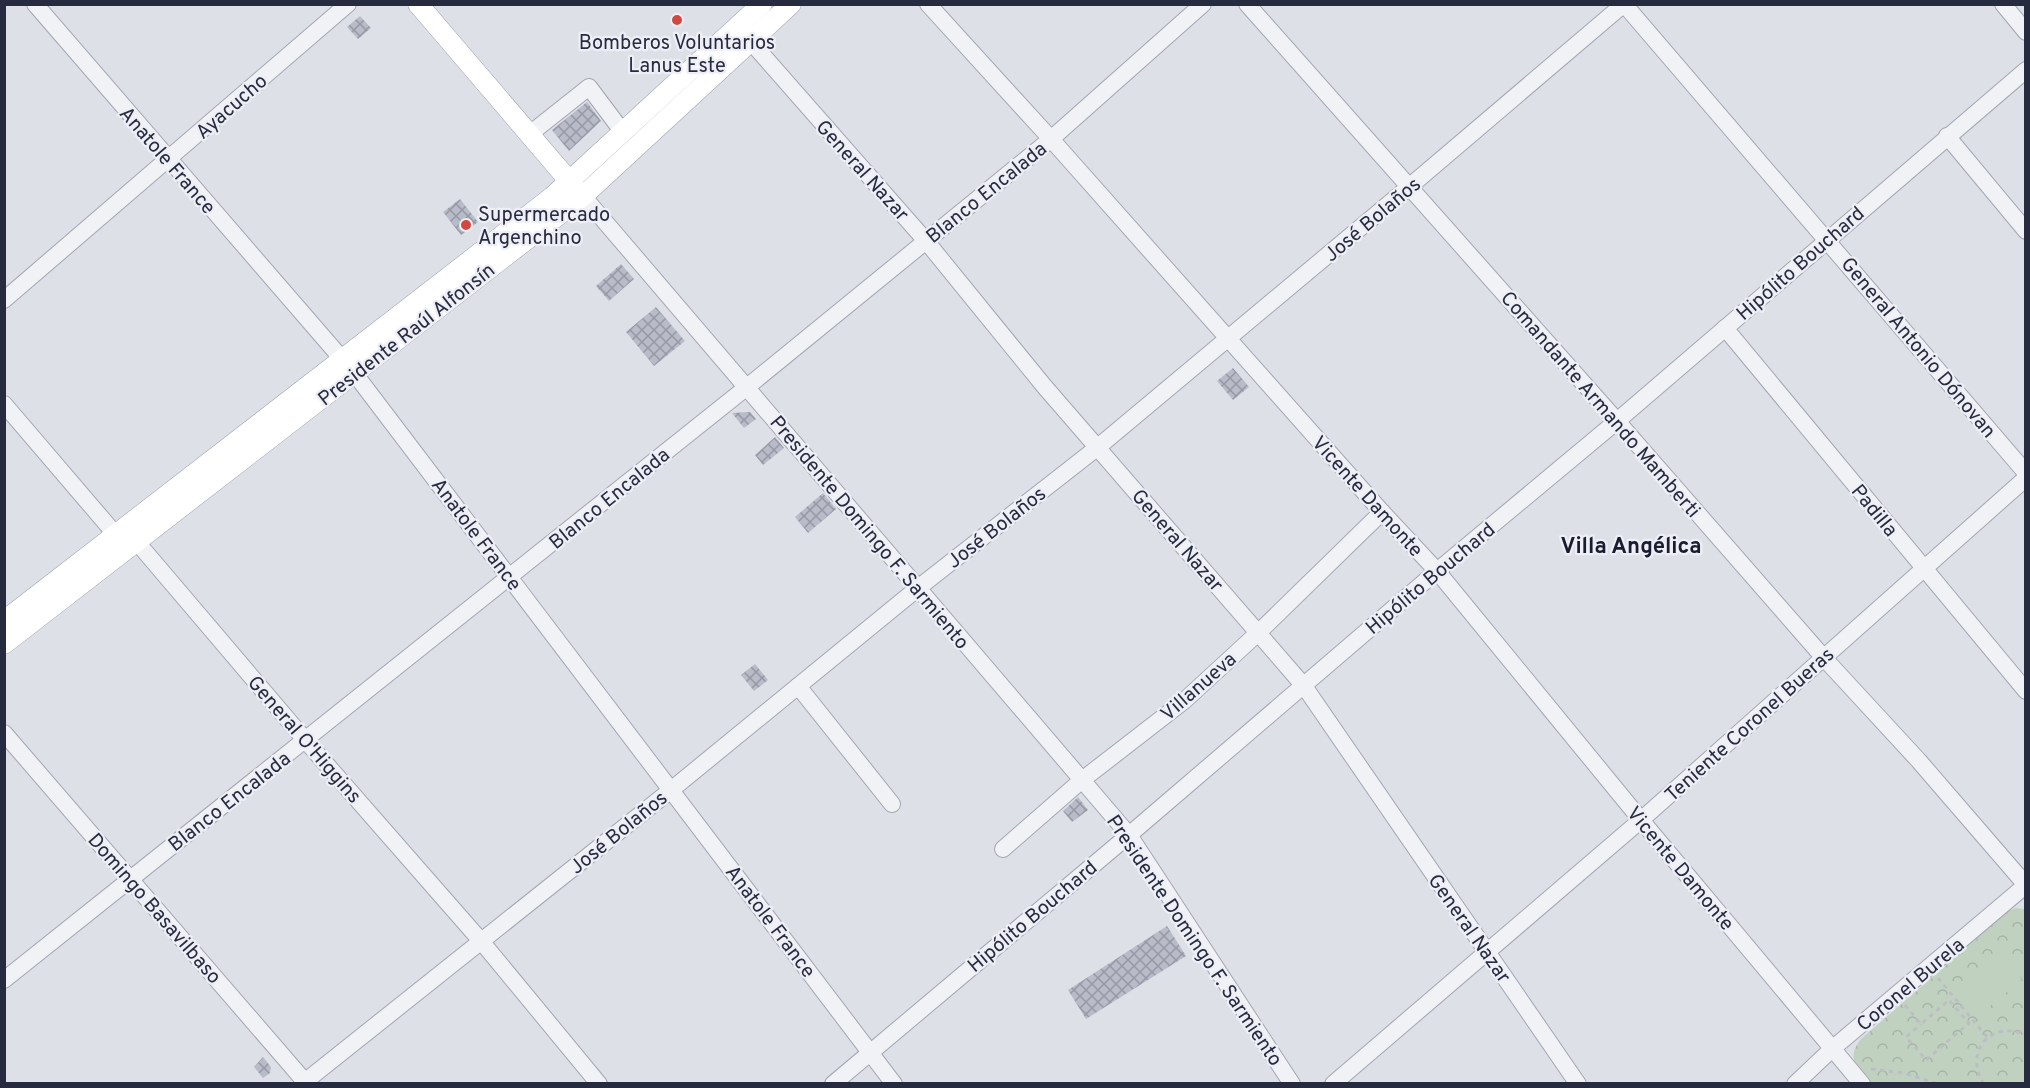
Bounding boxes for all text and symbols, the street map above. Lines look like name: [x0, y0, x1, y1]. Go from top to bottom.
marker: Bomberos Voluntarios Lanus Este: [670, 13, 684, 27]
place label: Bomberos Voluntarios Lanus Este: [579, 31, 775, 80]
street label: Ayacucho: [191, 69, 274, 146]
street label: Anatole France: [112, 102, 221, 221]
street label: General Nazar: [809, 115, 914, 228]
street label: Blanco Encalada: [921, 137, 1053, 250]
street label: José Bolaños: [1319, 172, 1427, 269]
street label: Hipólito Bouchard: [1732, 202, 1871, 327]
place label: Supermercado Argenchino: [478, 203, 610, 252]
marker: Supermercado Argenchino: [459, 218, 473, 232]
street label: General Antonio Dónovan: [1834, 252, 2001, 444]
street label: Presidente Raúl Alfonsín: [313, 258, 501, 413]
street label: Comandante Armando Mamberti: [1494, 286, 1705, 524]
street label: Presidente Domingo F. Sarmiento: [763, 411, 974, 656]
street label: Vicente Damonte: [1305, 431, 1428, 563]
street label: Blanco Encalada: [544, 443, 676, 556]
street label: Anatole France: [424, 474, 526, 597]
street label: Padilla: [1844, 480, 1903, 543]
street label: José Bolaños: [942, 482, 1052, 575]
street label: General Nazar: [1125, 485, 1228, 598]
street label: Hipólito Bouchard: [1361, 518, 1502, 641]
district label: Villa Angélica: [1560, 534, 1702, 561]
street label: Teniente Coronel Bueras: [1660, 643, 1840, 808]
street label: Villanueva: [1156, 647, 1243, 728]
street label: General O'Higgins: [241, 671, 366, 810]
street label: Blanco Encalada: [164, 747, 297, 858]
street label: José Bolaños: [565, 786, 674, 881]
street label: Vicente Damonte: [1620, 802, 1739, 937]
street label: Presidente Domingo F. Sarmiento: [1099, 811, 1287, 1072]
street label: Domingo Basavilbaso: [81, 829, 226, 990]
street label: Hipólito Bouchard: [963, 856, 1104, 979]
street label: Anatole France: [718, 861, 820, 984]
street label: General Nazar: [1421, 869, 1516, 989]
street label: Coronel Burela: [1852, 933, 1971, 1038]

